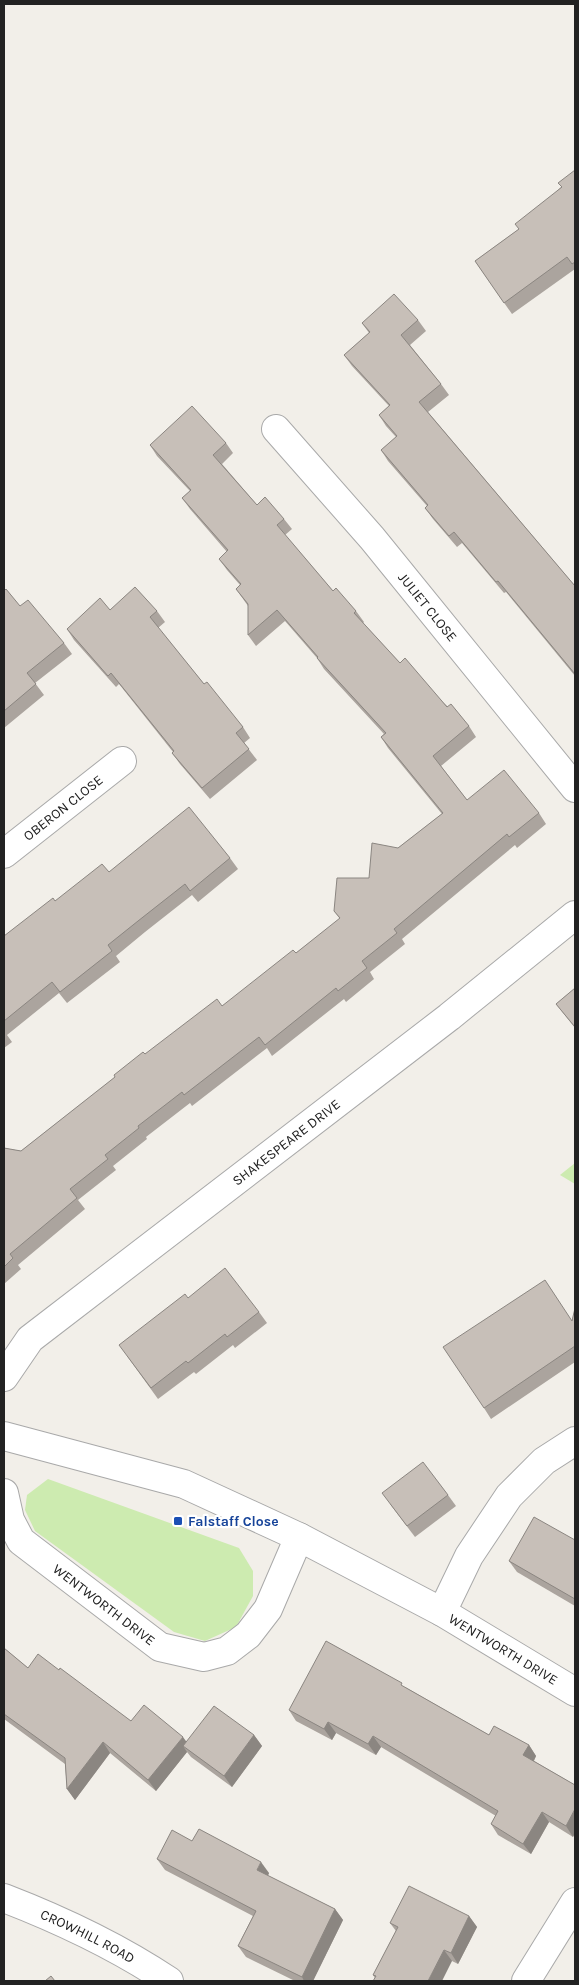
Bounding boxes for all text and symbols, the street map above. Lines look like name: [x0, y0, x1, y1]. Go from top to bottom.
street label: JULIET CLOSE: [394, 569, 461, 645]
street label: OBERON CLOSE: [20, 771, 106, 845]
street label: SHAKESPEARE DRIVE: [229, 1096, 344, 1189]
place label: Falstaff Close: [188, 1513, 279, 1530]
marker: Falstaff Close: [172, 1515, 184, 1527]
street label: WENTWORTH DRIVE: [49, 1560, 158, 1649]
street label: WENTWORTH DRIVE: [445, 1610, 561, 1689]
street label: CROWHILL ROAD: [38, 1906, 138, 1967]

